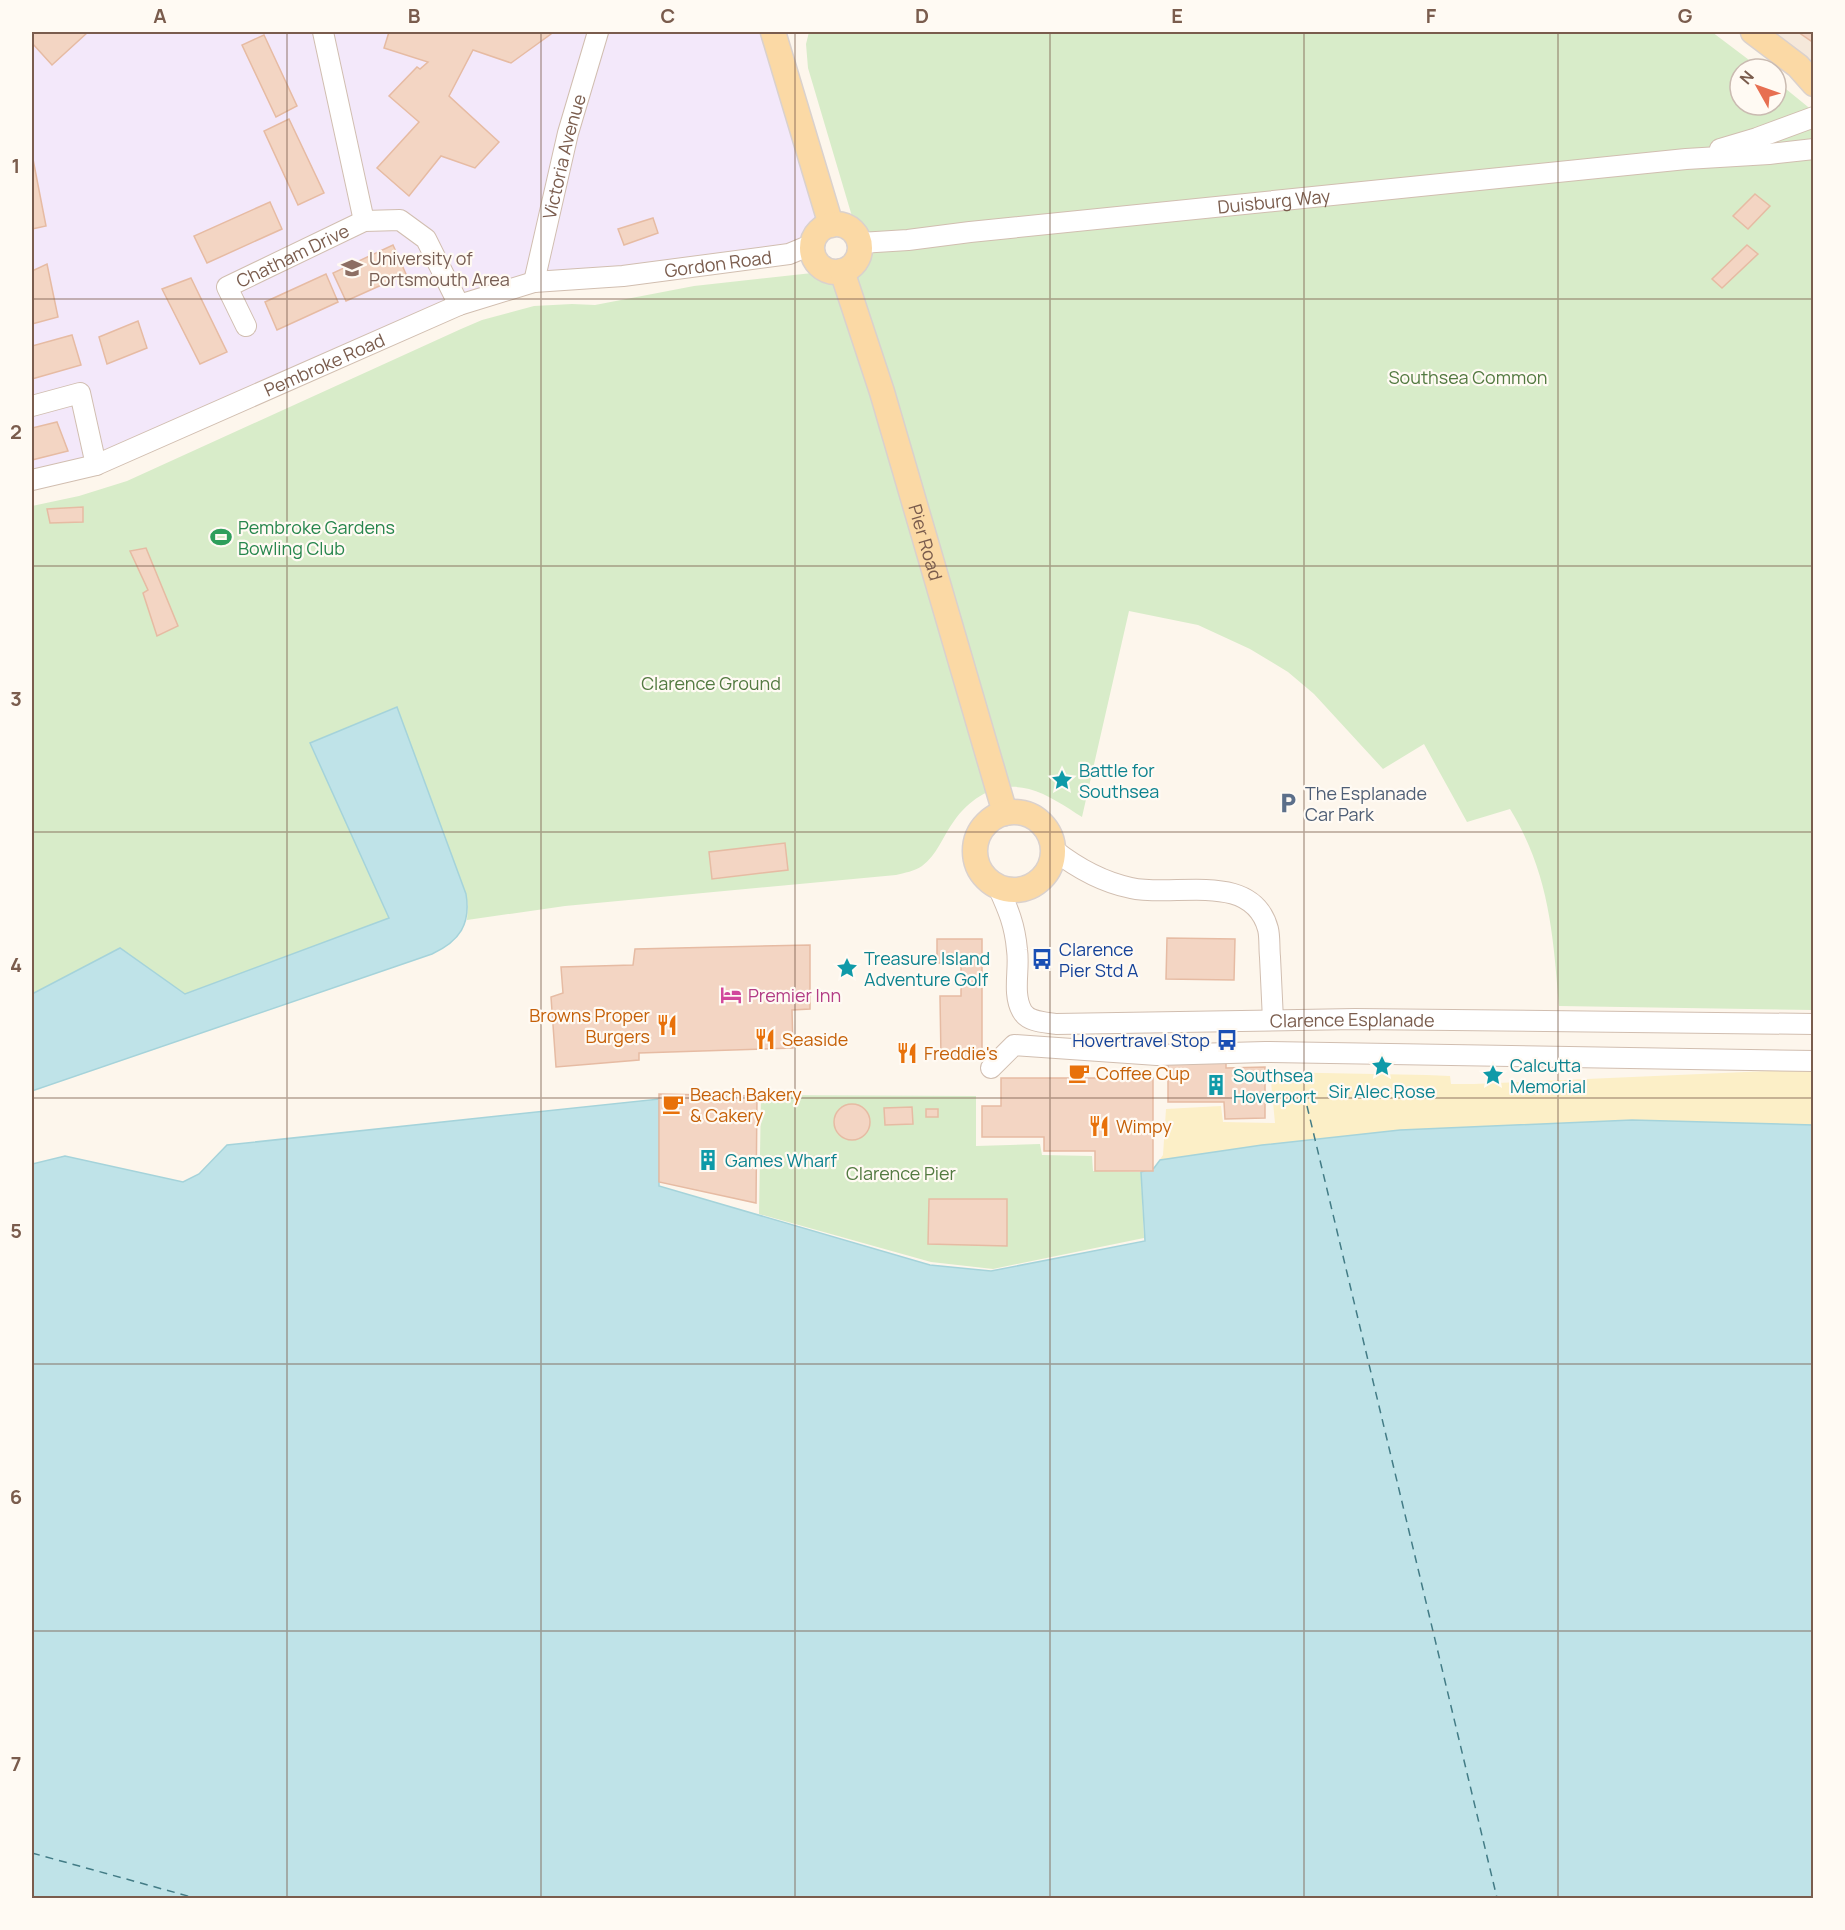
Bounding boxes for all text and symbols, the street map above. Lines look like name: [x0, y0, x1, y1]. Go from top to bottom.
text: A: [153, 2, 167, 29]
text: B: [408, 2, 421, 29]
text: C: [661, 2, 675, 29]
text: D: [915, 2, 929, 29]
text: E: [1171, 2, 1183, 29]
text: F: [1426, 2, 1437, 29]
text: G: [1678, 2, 1693, 29]
north arrow: [1728, 57, 1788, 117]
text: N: [1734, 66, 1759, 89]
street label: Victoria Avenue: [537, 91, 591, 221]
text: 1: [12, 152, 20, 179]
street label: Duisburg Way: [1216, 183, 1332, 219]
street label: Chatham Drive: [232, 218, 353, 293]
street label: Gordon Road: [663, 244, 773, 282]
place label: University of Portsmouth Area: [369, 246, 510, 291]
school or university icon: University of Portsmouth Area: [340, 256, 364, 280]
street label: Pembroke Road: [260, 327, 388, 402]
park label: Southsea Common: [1388, 365, 1548, 389]
text: 2: [10, 418, 22, 445]
street label: Pier Road: [903, 501, 948, 583]
place label: Pembroke Gardens Bowling Club: [238, 515, 395, 560]
sports icon: Pembroke Gardens Bowling Club: [209, 525, 233, 549]
park label: Clarence Ground: [641, 671, 781, 695]
text: 3: [10, 685, 22, 712]
place label: Battle for Southsea: [1079, 758, 1159, 803]
place icon: Battle for Southsea: [1050, 768, 1074, 792]
place label: The Esplanade Car Park: [1305, 781, 1427, 826]
parking icon: The Esplanade Car Park: [1276, 791, 1300, 815]
place label: Clarence Pier Std A: [1059, 937, 1139, 982]
place label: Treasure Island Adventure Golf: [864, 946, 990, 991]
bus stop icon: Clarence Pier Std A: [1030, 947, 1054, 971]
text: 4: [10, 951, 22, 978]
place icon: Treasure Island Adventure Golf: [835, 956, 859, 980]
hotel icon: Premier Inn: [719, 983, 743, 1007]
place label: Premier Inn: [748, 983, 841, 1007]
place label: Browns Proper Burgers: [529, 1003, 651, 1048]
street label: Clarence Esplanade: [1270, 1007, 1435, 1032]
restaurant icon: Browns Proper Burgers: [655, 1013, 679, 1037]
restaurant icon: Seaside: [753, 1027, 777, 1051]
place label: Seaside: [782, 1027, 848, 1051]
place label: Hovertravel Stop: [1072, 1028, 1210, 1052]
bus stop icon: Hovertravel Stop: [1215, 1028, 1239, 1052]
restaurant icon: Freddie's: [895, 1041, 919, 1065]
place label: Freddie's: [924, 1041, 998, 1065]
place label: Calcutta Memorial: [1510, 1053, 1586, 1098]
place icon: Sir Alec Rose: [1370, 1054, 1394, 1078]
cafe icon: Coffee Cup: [1067, 1061, 1091, 1085]
place label: Coffee Cup: [1096, 1061, 1190, 1085]
place label: Southsea Hoverport: [1233, 1063, 1316, 1108]
place icon: Calcutta Memorial: [1481, 1063, 1505, 1087]
building icon: Southsea Hoverport: [1204, 1073, 1228, 1097]
place label: Sir Alec Rose: [1329, 1079, 1435, 1103]
place label: Beach Bakery & Cakery: [690, 1082, 802, 1127]
cafe icon: Beach Bakery & Cakery: [661, 1092, 685, 1116]
restaurant icon: Wimpy: [1087, 1114, 1111, 1138]
place label: Wimpy: [1116, 1114, 1172, 1138]
building icon: Games Wharf: [696, 1148, 720, 1172]
place label: Games Wharf: [725, 1148, 837, 1172]
park label: Clarence Pier: [846, 1161, 957, 1185]
text: 5: [10, 1217, 22, 1244]
text: 6: [10, 1483, 22, 1510]
text: 7: [11, 1750, 21, 1777]

